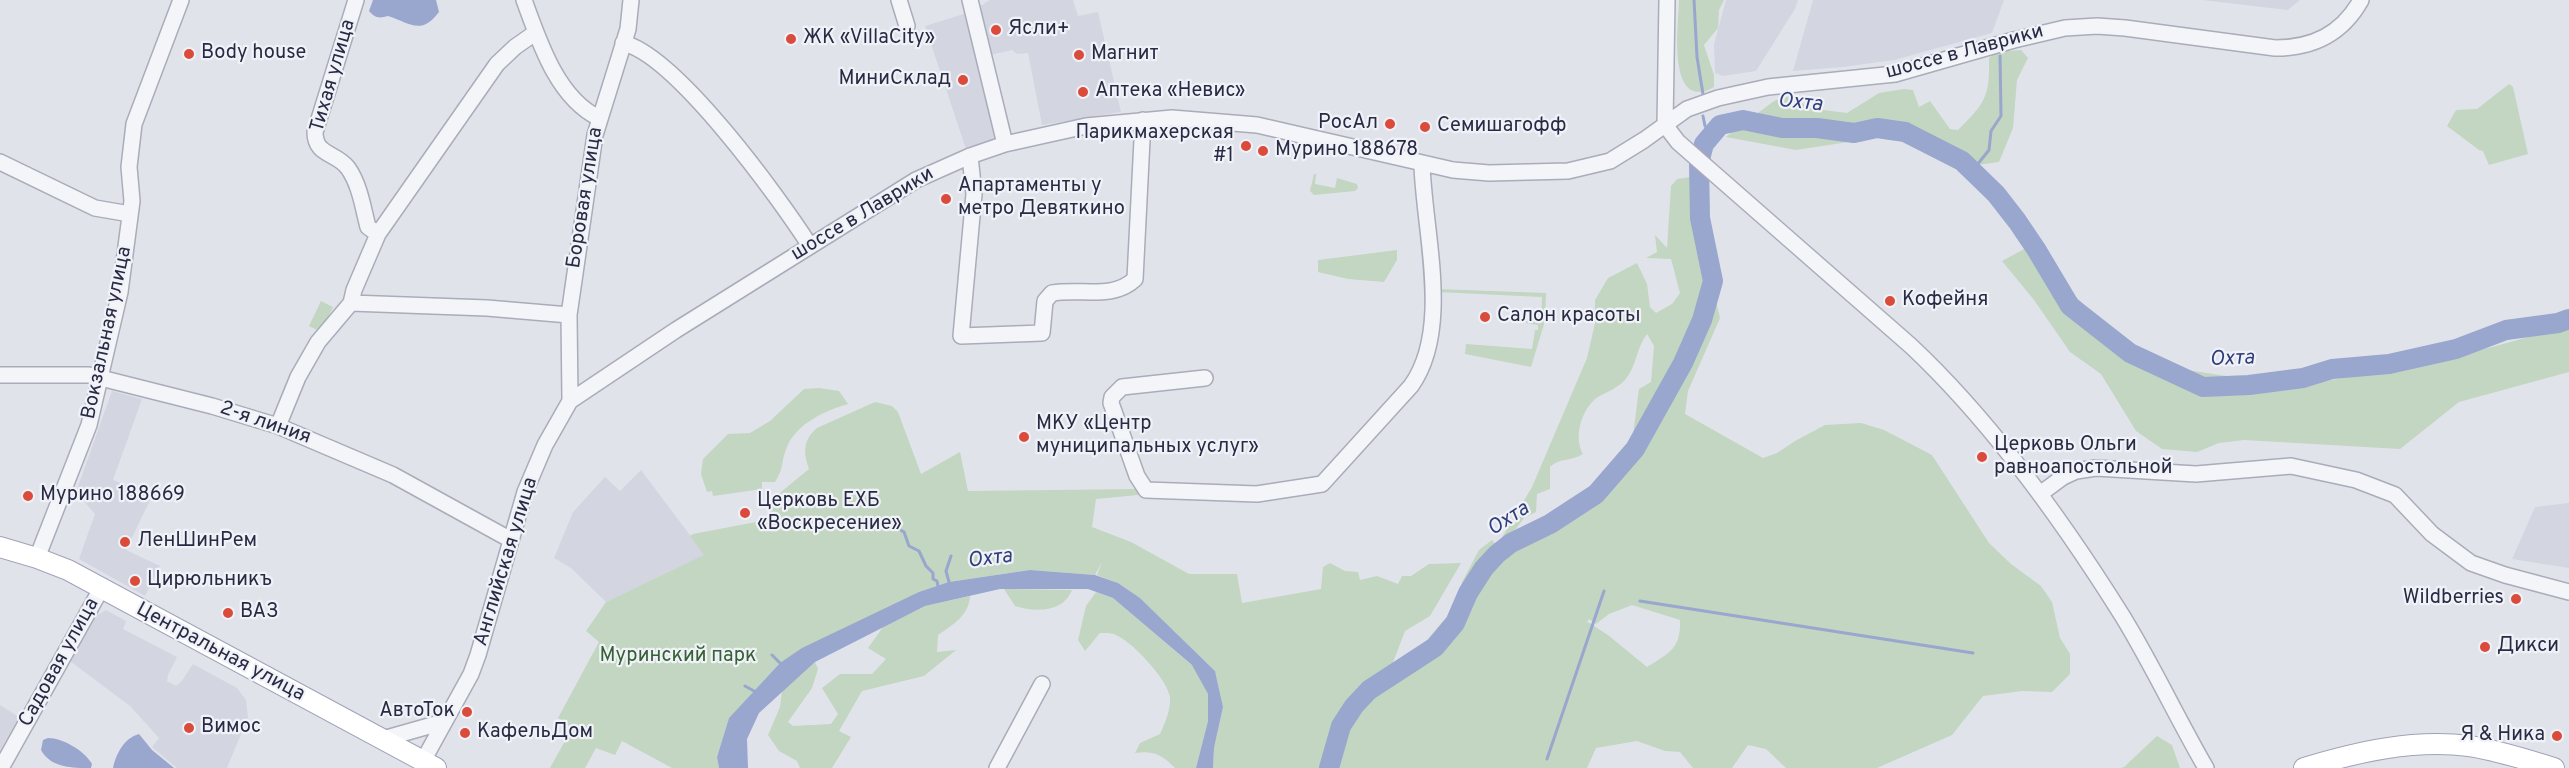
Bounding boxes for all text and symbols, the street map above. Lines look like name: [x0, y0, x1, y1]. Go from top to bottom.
street label: Тихая улица: [306, 17, 362, 135]
place label: Ясли+: [1008, 18, 1070, 42]
street label: шоссе в Лаврики: [1883, 20, 2047, 86]
marker: Ясли+: [989, 23, 1003, 37]
place label: ЖК «VillaCity»: [803, 27, 935, 51]
marker: ЖК «VillaCity»: [784, 32, 798, 46]
place label: Body house: [201, 42, 306, 66]
place label: Магнит: [1091, 43, 1159, 67]
marker: Body house: [182, 47, 196, 61]
marker: Магнит: [1072, 48, 1086, 62]
place label: МиниСклад: [838, 68, 951, 92]
marker: МиниСклад: [956, 73, 970, 87]
place label: Аптека «Невис»: [1095, 80, 1245, 104]
marker: Аптека «Невис»: [1076, 85, 1090, 99]
water label: Охта: [1776, 89, 1824, 119]
place label: РосАл: [1318, 112, 1378, 136]
place label: Семишагофф: [1437, 115, 1566, 139]
marker: РосАл: [1383, 117, 1397, 131]
marker: Семишагофф: [1418, 120, 1432, 134]
place label: Парикмахерская #1: [1076, 122, 1234, 169]
street label: Боровая улица: [563, 126, 609, 270]
marker: Парикмахерская #1: [1239, 139, 1253, 153]
place label: Мурино 188678: [1275, 139, 1418, 163]
marker: Мурино 188678: [1256, 144, 1270, 158]
street label: шоссе в Лаврики: [787, 163, 939, 267]
place label: Апартаменты у метро Девяткино: [958, 175, 1125, 222]
marker: Апартаменты у метро Девяткино: [939, 192, 953, 206]
street label: Вокзальная улица: [78, 244, 138, 422]
place label: Кофейня: [1902, 289, 1988, 313]
marker: Кофейня: [1883, 294, 1897, 308]
place label: Салон красоты: [1497, 305, 1640, 329]
marker: Салон красоты: [1478, 310, 1492, 324]
water label: Охта: [2209, 347, 2255, 373]
street label: 2-я линия: [216, 397, 314, 451]
place label: МКУ «Центр муниципальных услуг»: [1036, 413, 1259, 460]
marker: МКУ «Центр муниципальных услуг»: [1017, 430, 1031, 444]
place label: Церковь Ольги равноапостольной: [1994, 434, 2173, 481]
marker: Церковь Ольги равноапостольной: [1975, 450, 1989, 464]
street label: Английская улица: [470, 475, 544, 649]
place label: Мурино 188669: [40, 484, 185, 508]
marker: Мурино 188669: [21, 489, 35, 503]
place label: Церковь ЕХБ «Воскресение»: [757, 490, 902, 537]
water label: Охта: [1483, 497, 1535, 543]
marker: Церковь ЕХБ «Воскресение»: [738, 506, 752, 520]
place label: ЛенШинРем: [137, 530, 257, 554]
marker: ЛенШинРем: [118, 535, 132, 549]
water label: Охта: [966, 545, 1014, 575]
place label: Цирюльникъ: [147, 569, 272, 593]
marker: Цирюльникъ: [128, 574, 142, 588]
place label: Wildberries: [2403, 587, 2504, 611]
marker: Wildberries: [2509, 592, 2523, 606]
street label: Садовая улица: [15, 594, 105, 732]
street label: Центральная улица: [132, 598, 308, 708]
place label: ВАЗ: [240, 601, 279, 625]
marker: ВАЗ: [221, 606, 235, 620]
place label: Дикси: [2497, 635, 2559, 659]
marker: Дикси: [2478, 640, 2492, 654]
park label: Муринский парк: [600, 645, 756, 669]
place label: АвтоТок: [379, 700, 455, 724]
marker: АвтоТок: [460, 705, 474, 719]
place label: Вимос: [201, 716, 261, 740]
marker: Вимос: [182, 721, 196, 735]
place label: КафельДом: [477, 721, 593, 745]
place label: Я & Ника: [2460, 724, 2545, 748]
marker: КафельДом: [458, 726, 472, 740]
marker: Я & Ника: [2550, 729, 2564, 743]

